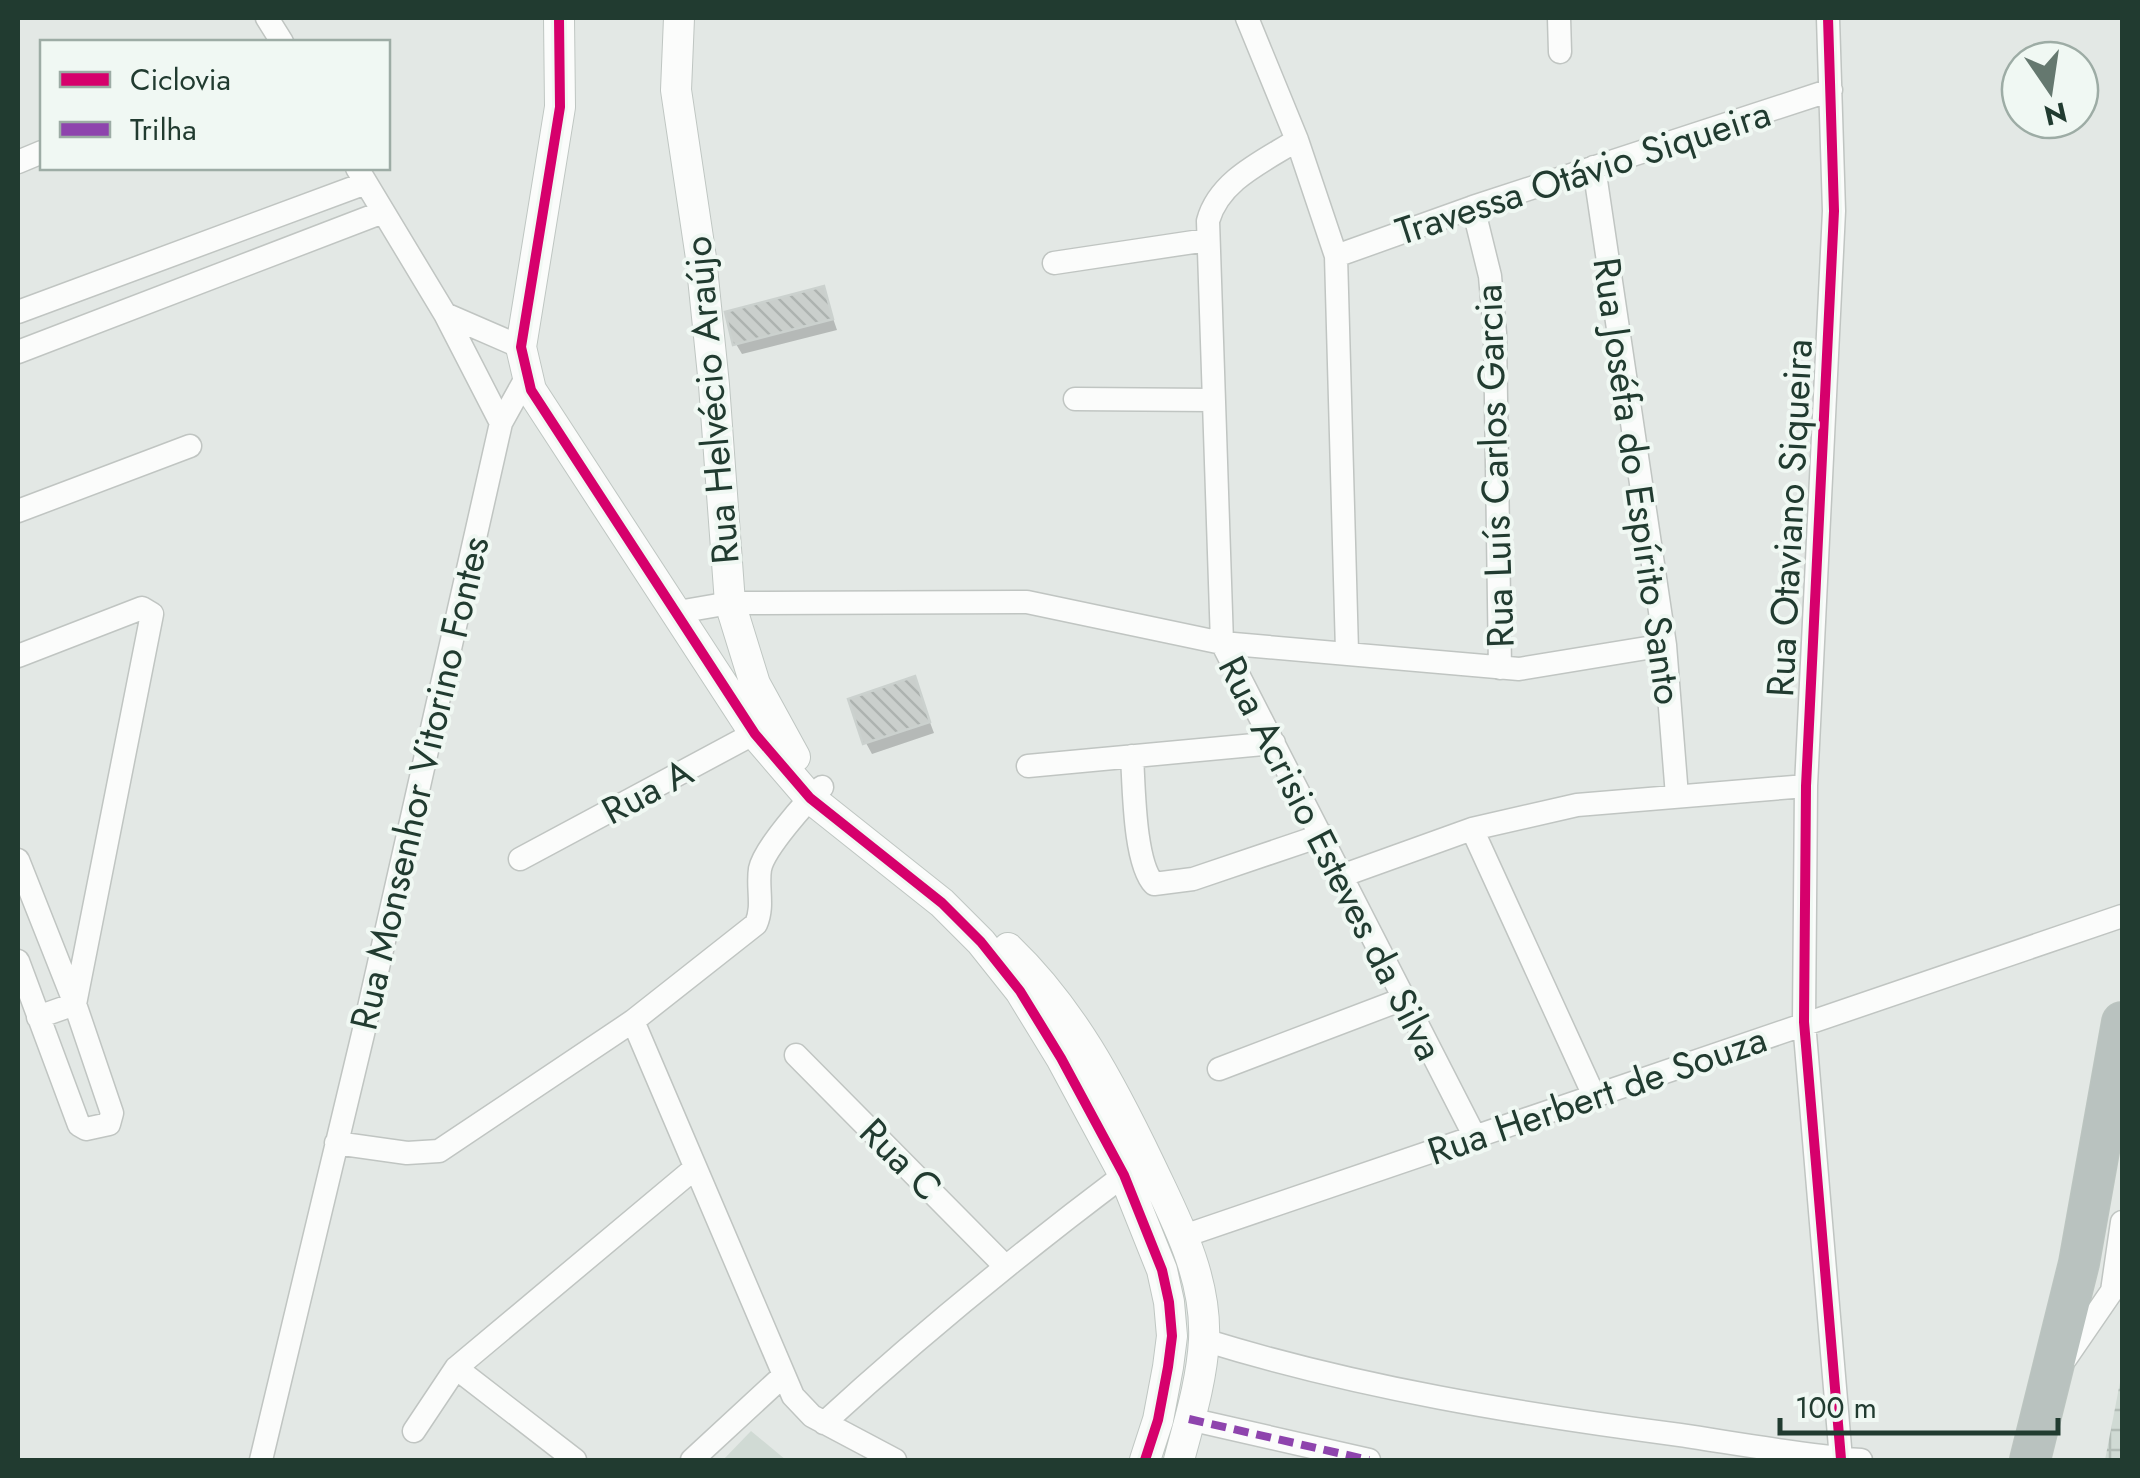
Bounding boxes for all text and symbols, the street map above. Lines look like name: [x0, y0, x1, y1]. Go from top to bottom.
legend: [40, 40, 390, 170]
north arrow: [2000, 40, 2100, 140]
text: Ciclovia: [130, 58, 231, 101]
street label: Travessa Otávio Siqueira: [1389, 85, 1777, 259]
text: N: [2040, 91, 2071, 136]
text: Trilha: [130, 108, 197, 151]
street label: Rua Helvécio Araújo: [669, 234, 753, 566]
street label: Rua Joséfa do Espírito Santo: [1579, 254, 1697, 708]
street label: Rua Luís Carlos Garcia: [1460, 283, 1528, 649]
street label: Rua Otaviano Siqueira: [1752, 338, 1826, 698]
street label: Rua Monsenhor Vitorino Fontes: [335, 531, 503, 1035]
street label: Rua Acrisio Esteves da Silva: [1205, 646, 1457, 1070]
street label: Rua A: [592, 744, 702, 838]
street label: Rua Herbert de Souza: [1420, 1011, 1774, 1179]
street label: Rua C: [847, 1105, 955, 1213]
scale bar: [1780, 1373, 2058, 1435]
text: 100 m: [1795, 1386, 1877, 1429]

